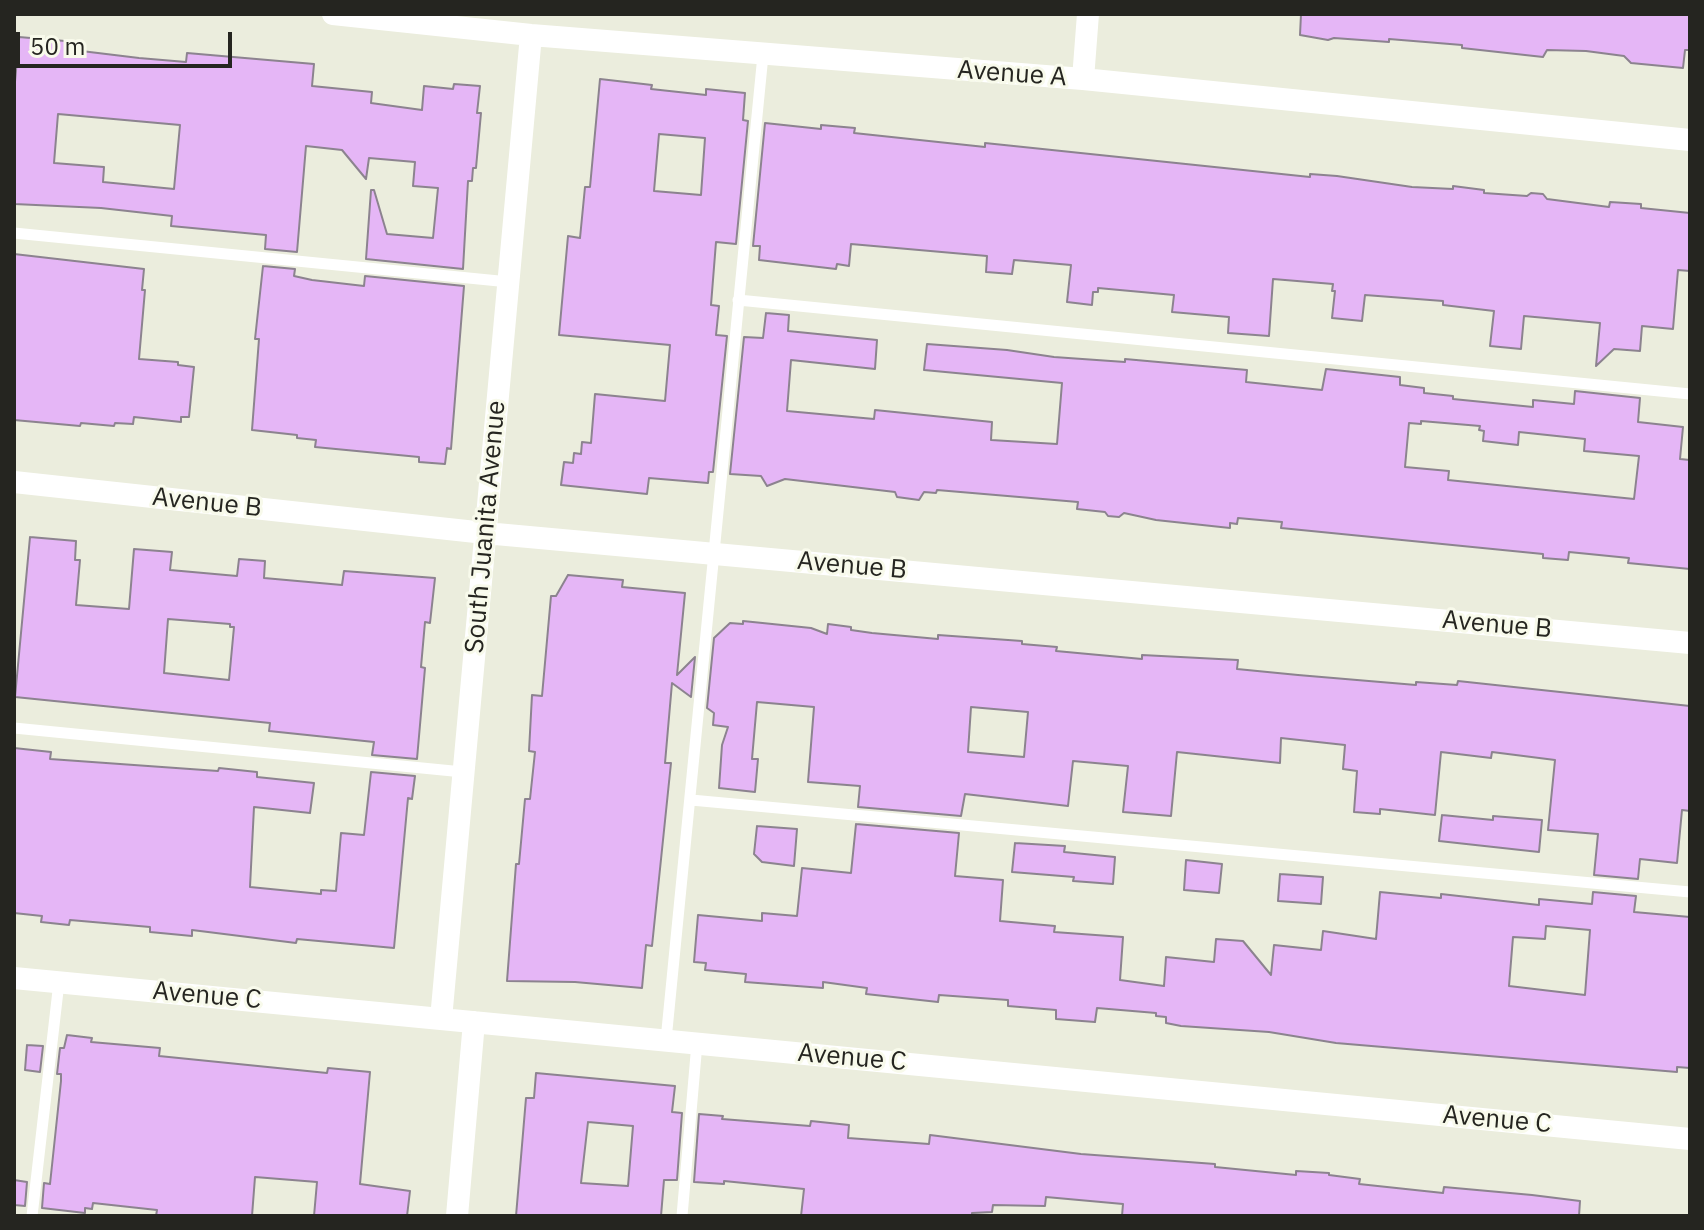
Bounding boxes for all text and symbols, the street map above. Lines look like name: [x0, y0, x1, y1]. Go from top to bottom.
scale bar: [20, 16, 236, 66]
text: 50 m: [30, 30, 85, 62]
street label: Avenue A: [956, 55, 1068, 93]
street label: South Juanita Avenue: [459, 399, 513, 655]
street label: Avenue B: [151, 482, 263, 524]
street label: Avenue B: [796, 546, 908, 586]
street label: Avenue B: [1441, 605, 1553, 645]
street label: Avenue C: [151, 976, 263, 1016]
street label: Avenue C: [796, 1038, 908, 1078]
street label: Avenue C: [1441, 1100, 1553, 1140]

